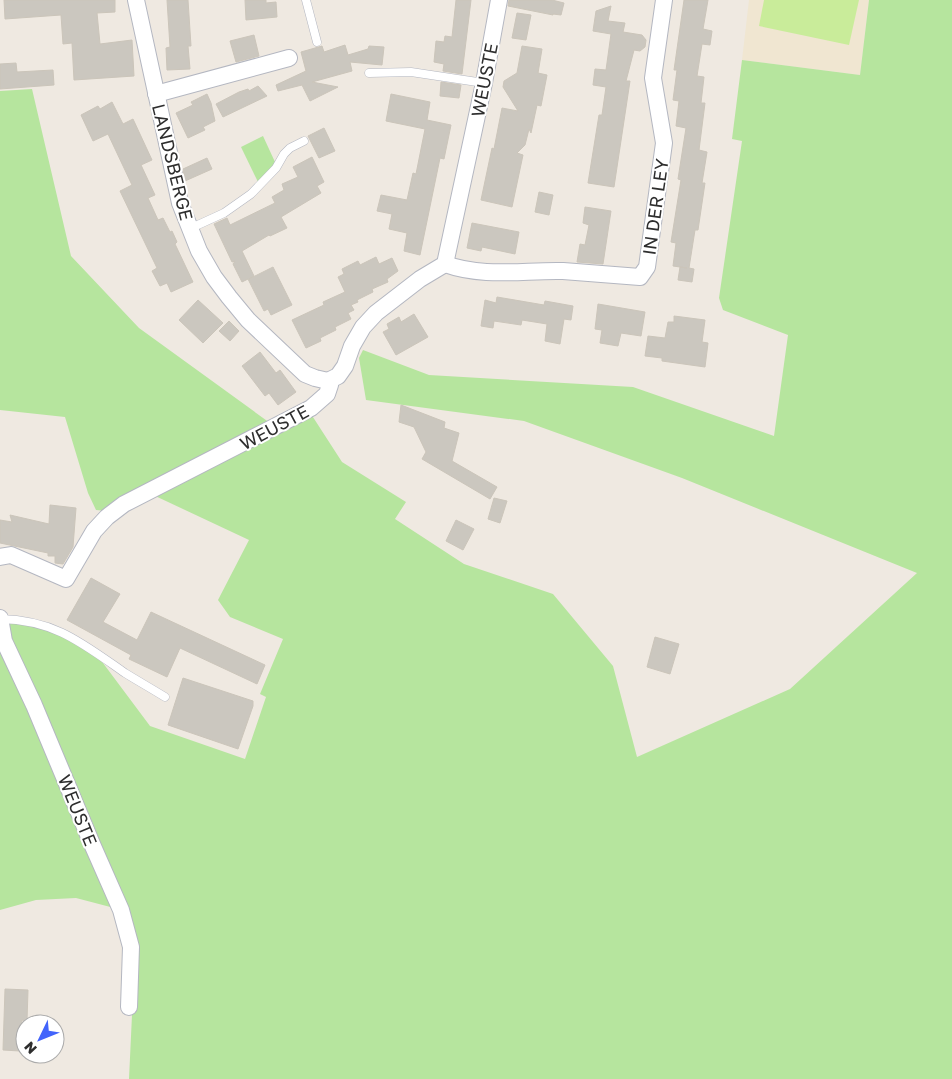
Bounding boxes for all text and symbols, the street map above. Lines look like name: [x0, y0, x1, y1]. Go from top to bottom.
street label: WEUSTE: [466, 41, 502, 119]
street label: LANDSBERGE: [148, 101, 198, 223]
street label: IN DER LEY: [637, 157, 673, 257]
street label: WEUSTE: [236, 400, 312, 454]
street label: WEUSTE: [54, 771, 102, 849]
north arrow: [15, 1014, 65, 1064]
text: N: [20, 1039, 40, 1058]

